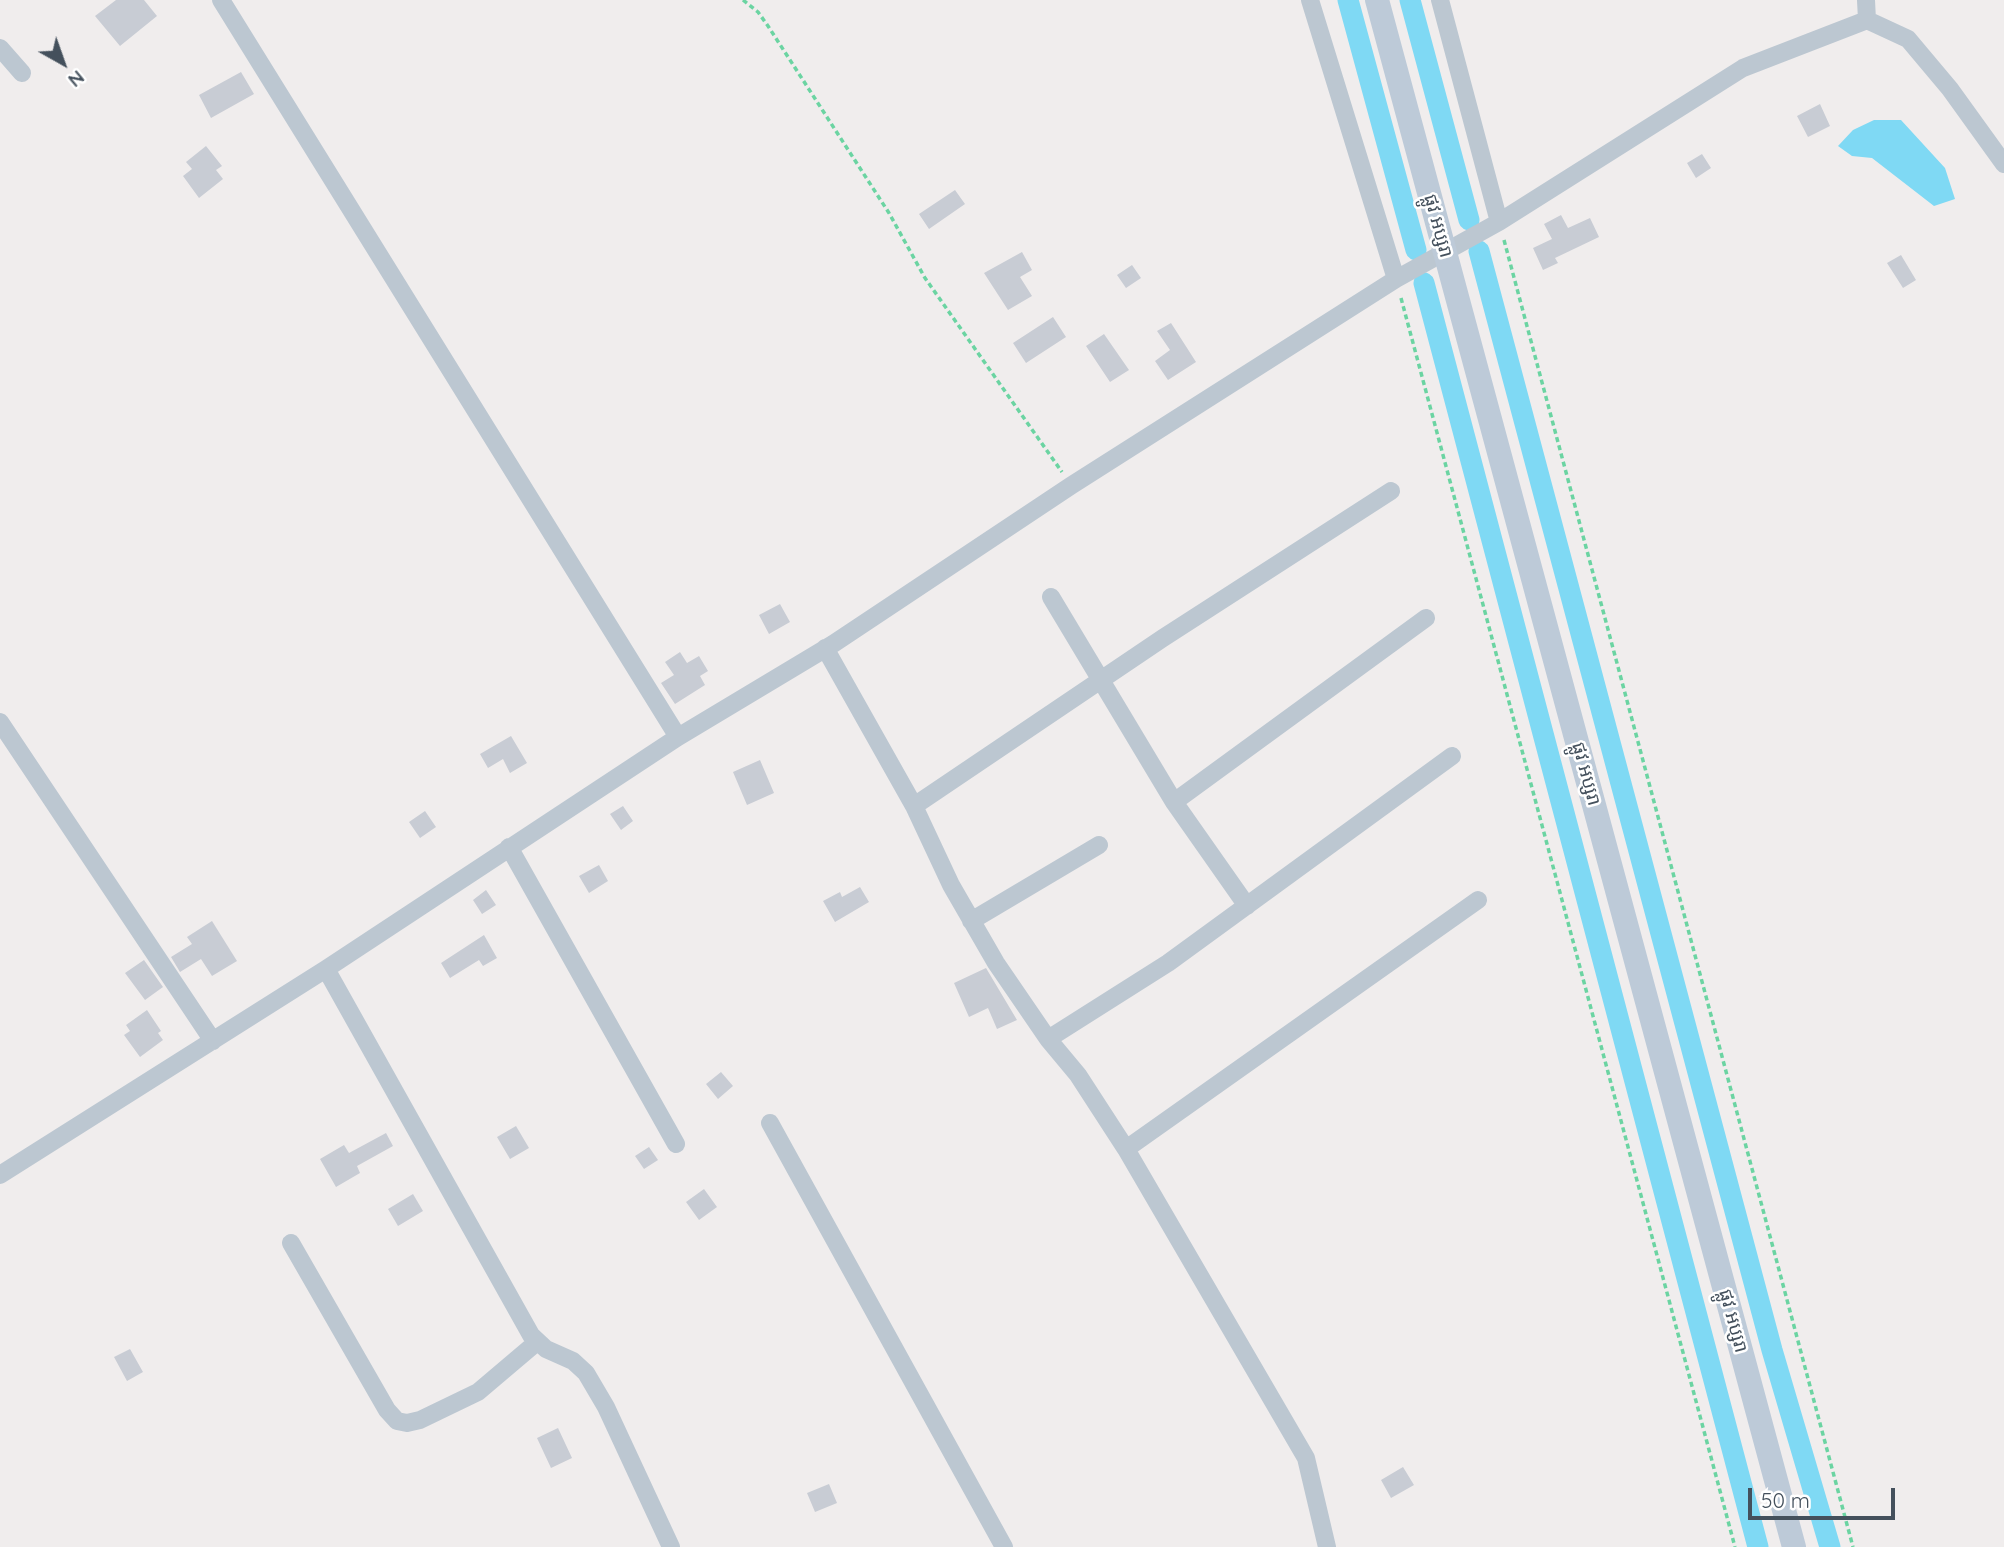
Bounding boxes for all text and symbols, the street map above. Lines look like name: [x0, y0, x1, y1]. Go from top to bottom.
north arrow: [28, 28, 98, 98]
text: N: [63, 65, 90, 93]
street label: ផ្លូវ អប្សរា: [1419, 192, 1457, 260]
street label: ផ្លូវ អប្សរា: [1567, 740, 1605, 808]
street label: ផ្លូវ អប្សរា: [1714, 1287, 1752, 1355]
scale bar: [1752, 1474, 1899, 1518]
text: 50 m: [1761, 1487, 1810, 1513]

